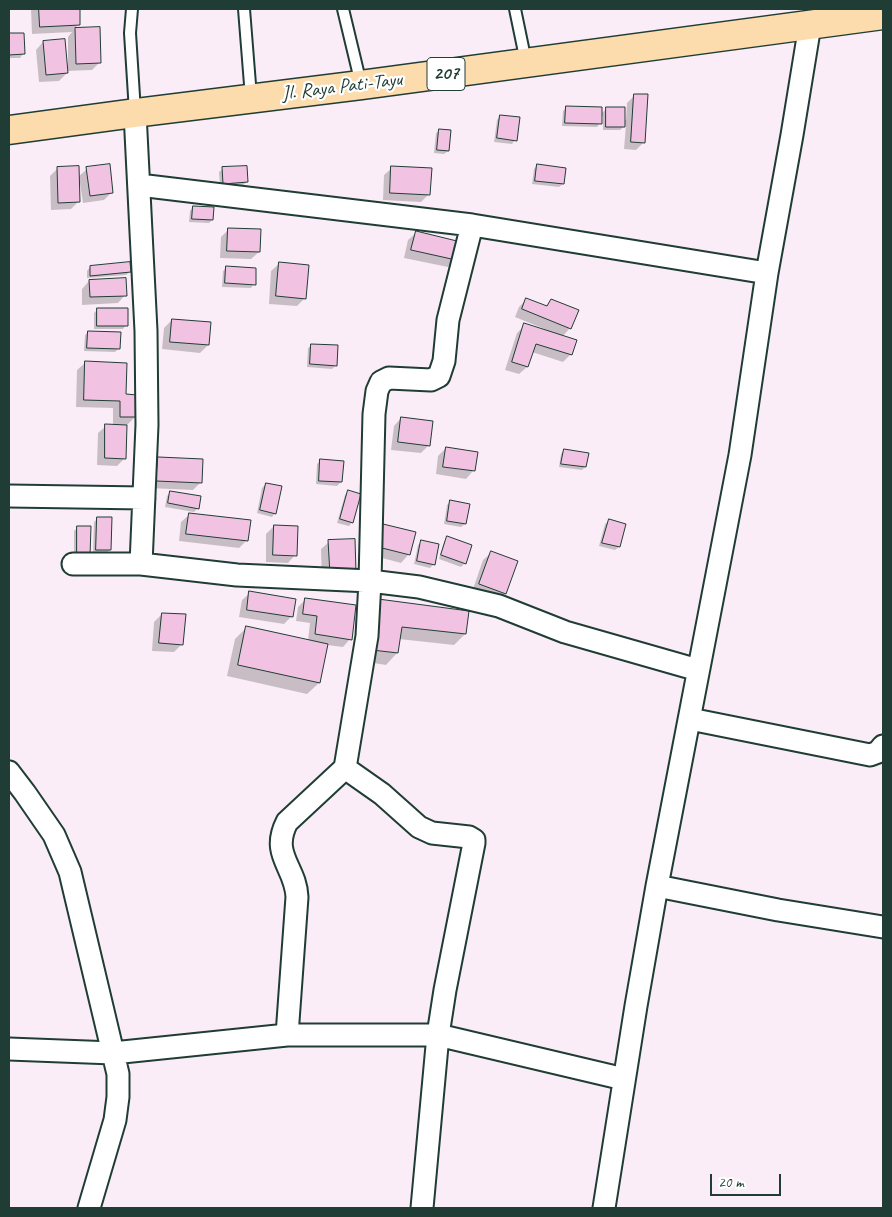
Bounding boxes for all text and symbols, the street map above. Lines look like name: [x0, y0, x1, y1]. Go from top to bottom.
road number: 207: [427, 58, 465, 90]
street label: Jl. Raya Pati-Tayu: [280, 68, 404, 106]
scale bar: [712, 1164, 783, 1196]
text: 20 m: [718, 1173, 744, 1192]

